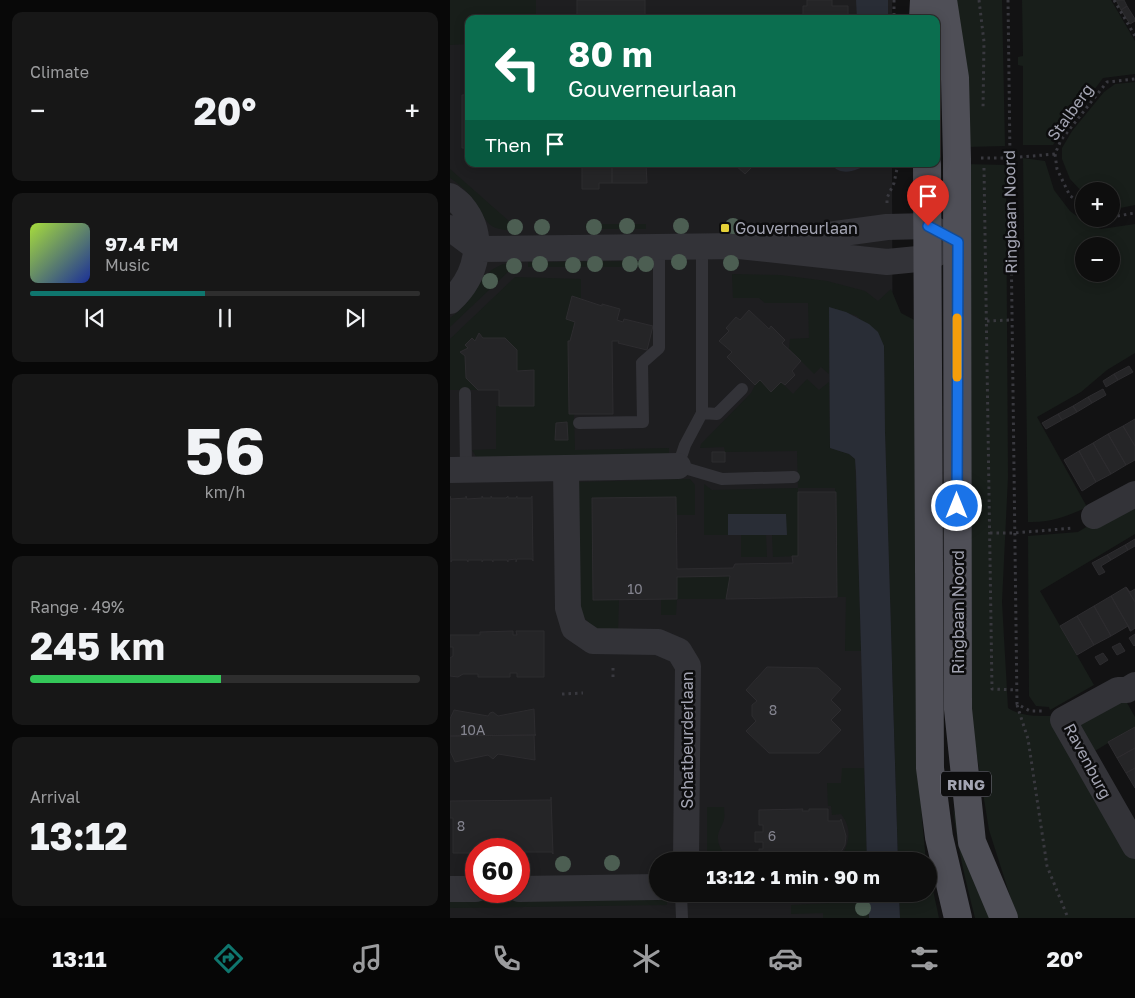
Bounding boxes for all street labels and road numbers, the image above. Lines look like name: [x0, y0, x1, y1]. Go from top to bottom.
street label: Stalberg: [1043, 80, 1097, 144]
street label: Ringbaan Noord: [999, 150, 1021, 274]
street label: Ringbaan Noord: [948, 550, 968, 674]
street label: Schatbeurderlaan: [677, 671, 697, 809]
street label: Ravenburg: [1060, 720, 1116, 802]
road number: RING: [941, 772, 991, 796]

